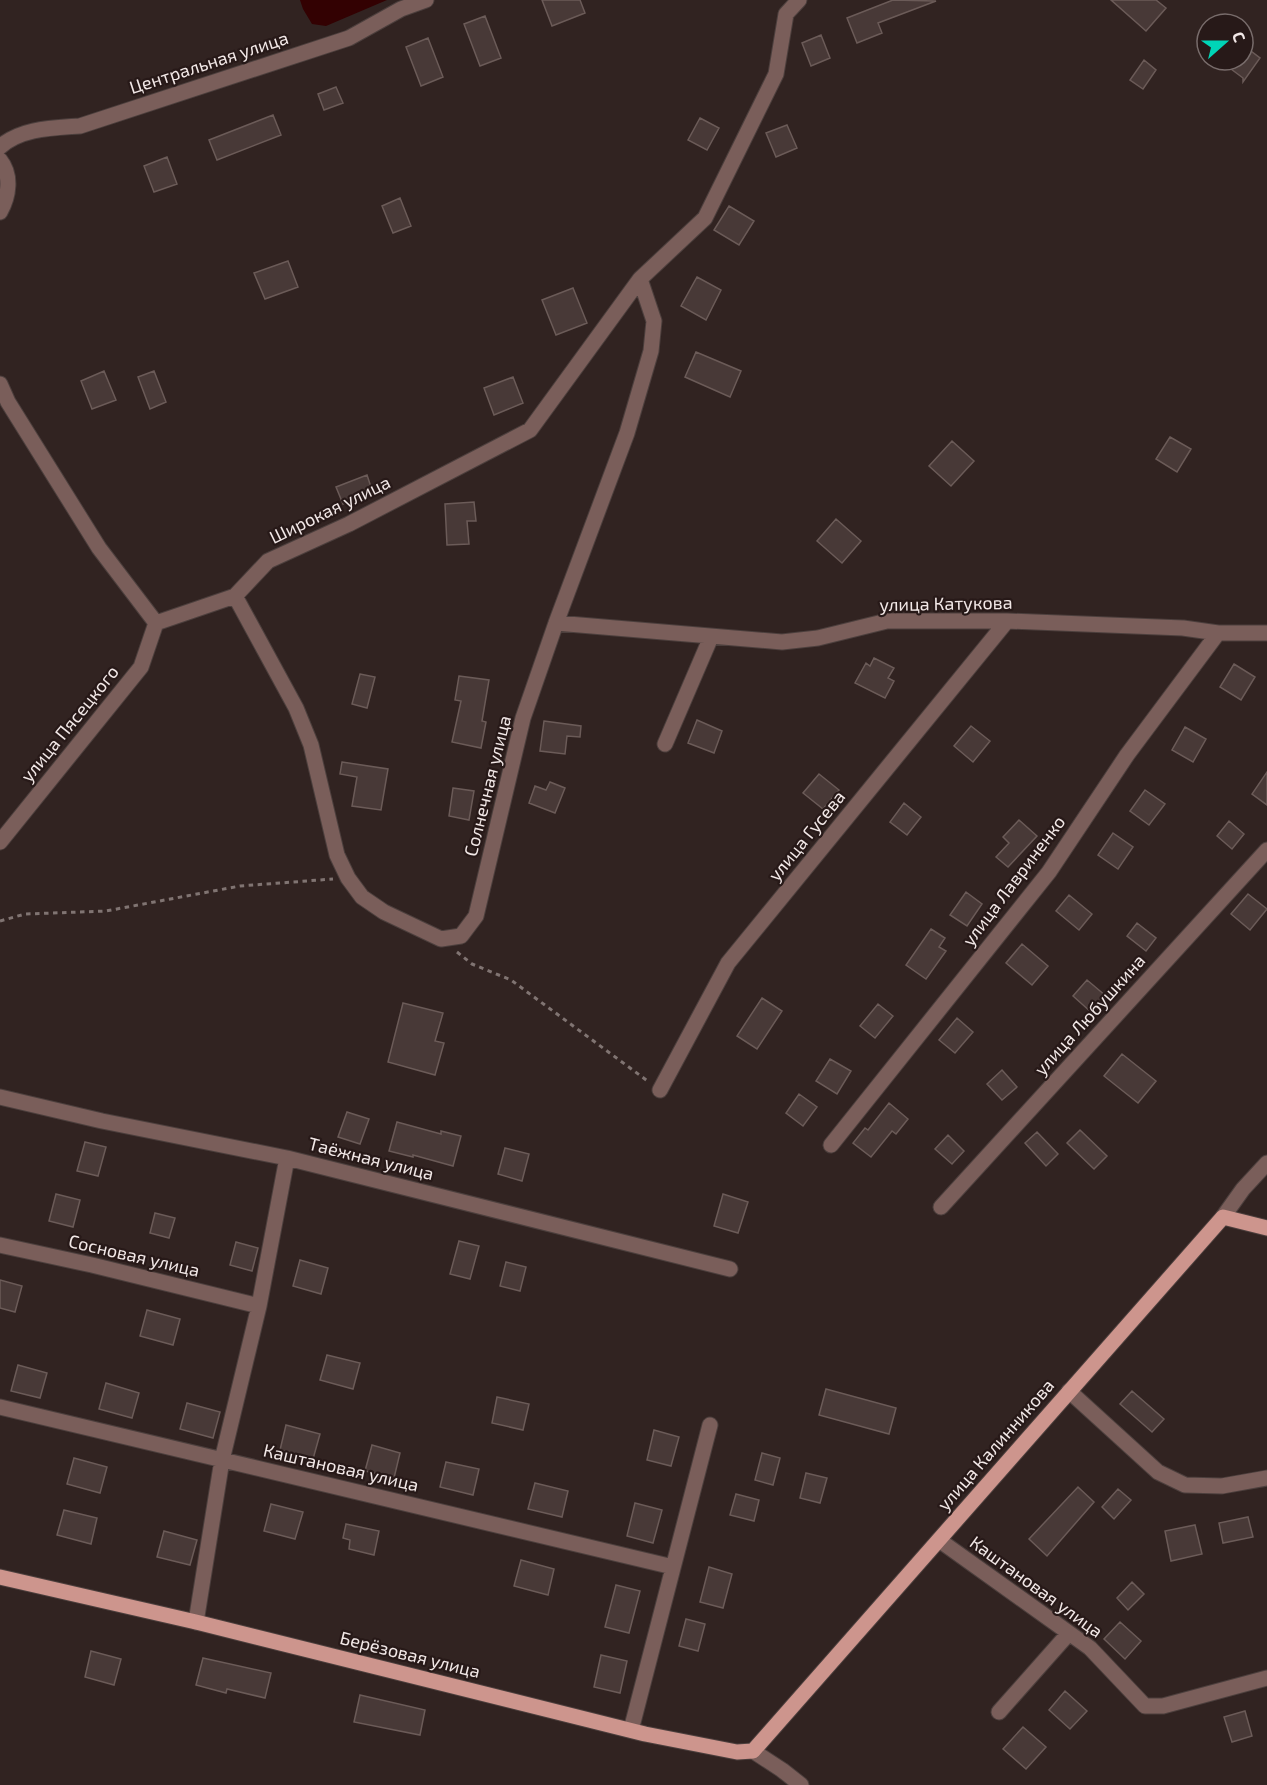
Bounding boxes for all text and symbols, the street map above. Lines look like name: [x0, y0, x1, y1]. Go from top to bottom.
north arrow: [1195, 12, 1255, 72]
street label: Центральная улица: [126, 26, 291, 98]
text: С: [1229, 29, 1250, 44]
street label: Широкая улица: [266, 470, 394, 548]
street label: улица Катукова: [879, 591, 1013, 615]
street label: улица Пясецкого: [16, 661, 123, 786]
street label: Солнечная улица: [459, 713, 515, 859]
street label: улица Гусева: [763, 786, 849, 885]
street label: улица Лавриненко: [957, 811, 1069, 950]
street label: улица Любушкина: [1029, 949, 1149, 1079]
street label: Таёжная улица: [306, 1132, 436, 1184]
street label: Сосновая улица: [66, 1229, 202, 1281]
street label: улица Калинникова: [932, 1374, 1058, 1515]
street label: Каштановая улица: [261, 1438, 421, 1496]
street label: Каштановая улица: [966, 1531, 1107, 1642]
street label: Берёзовая улица: [338, 1626, 483, 1682]

